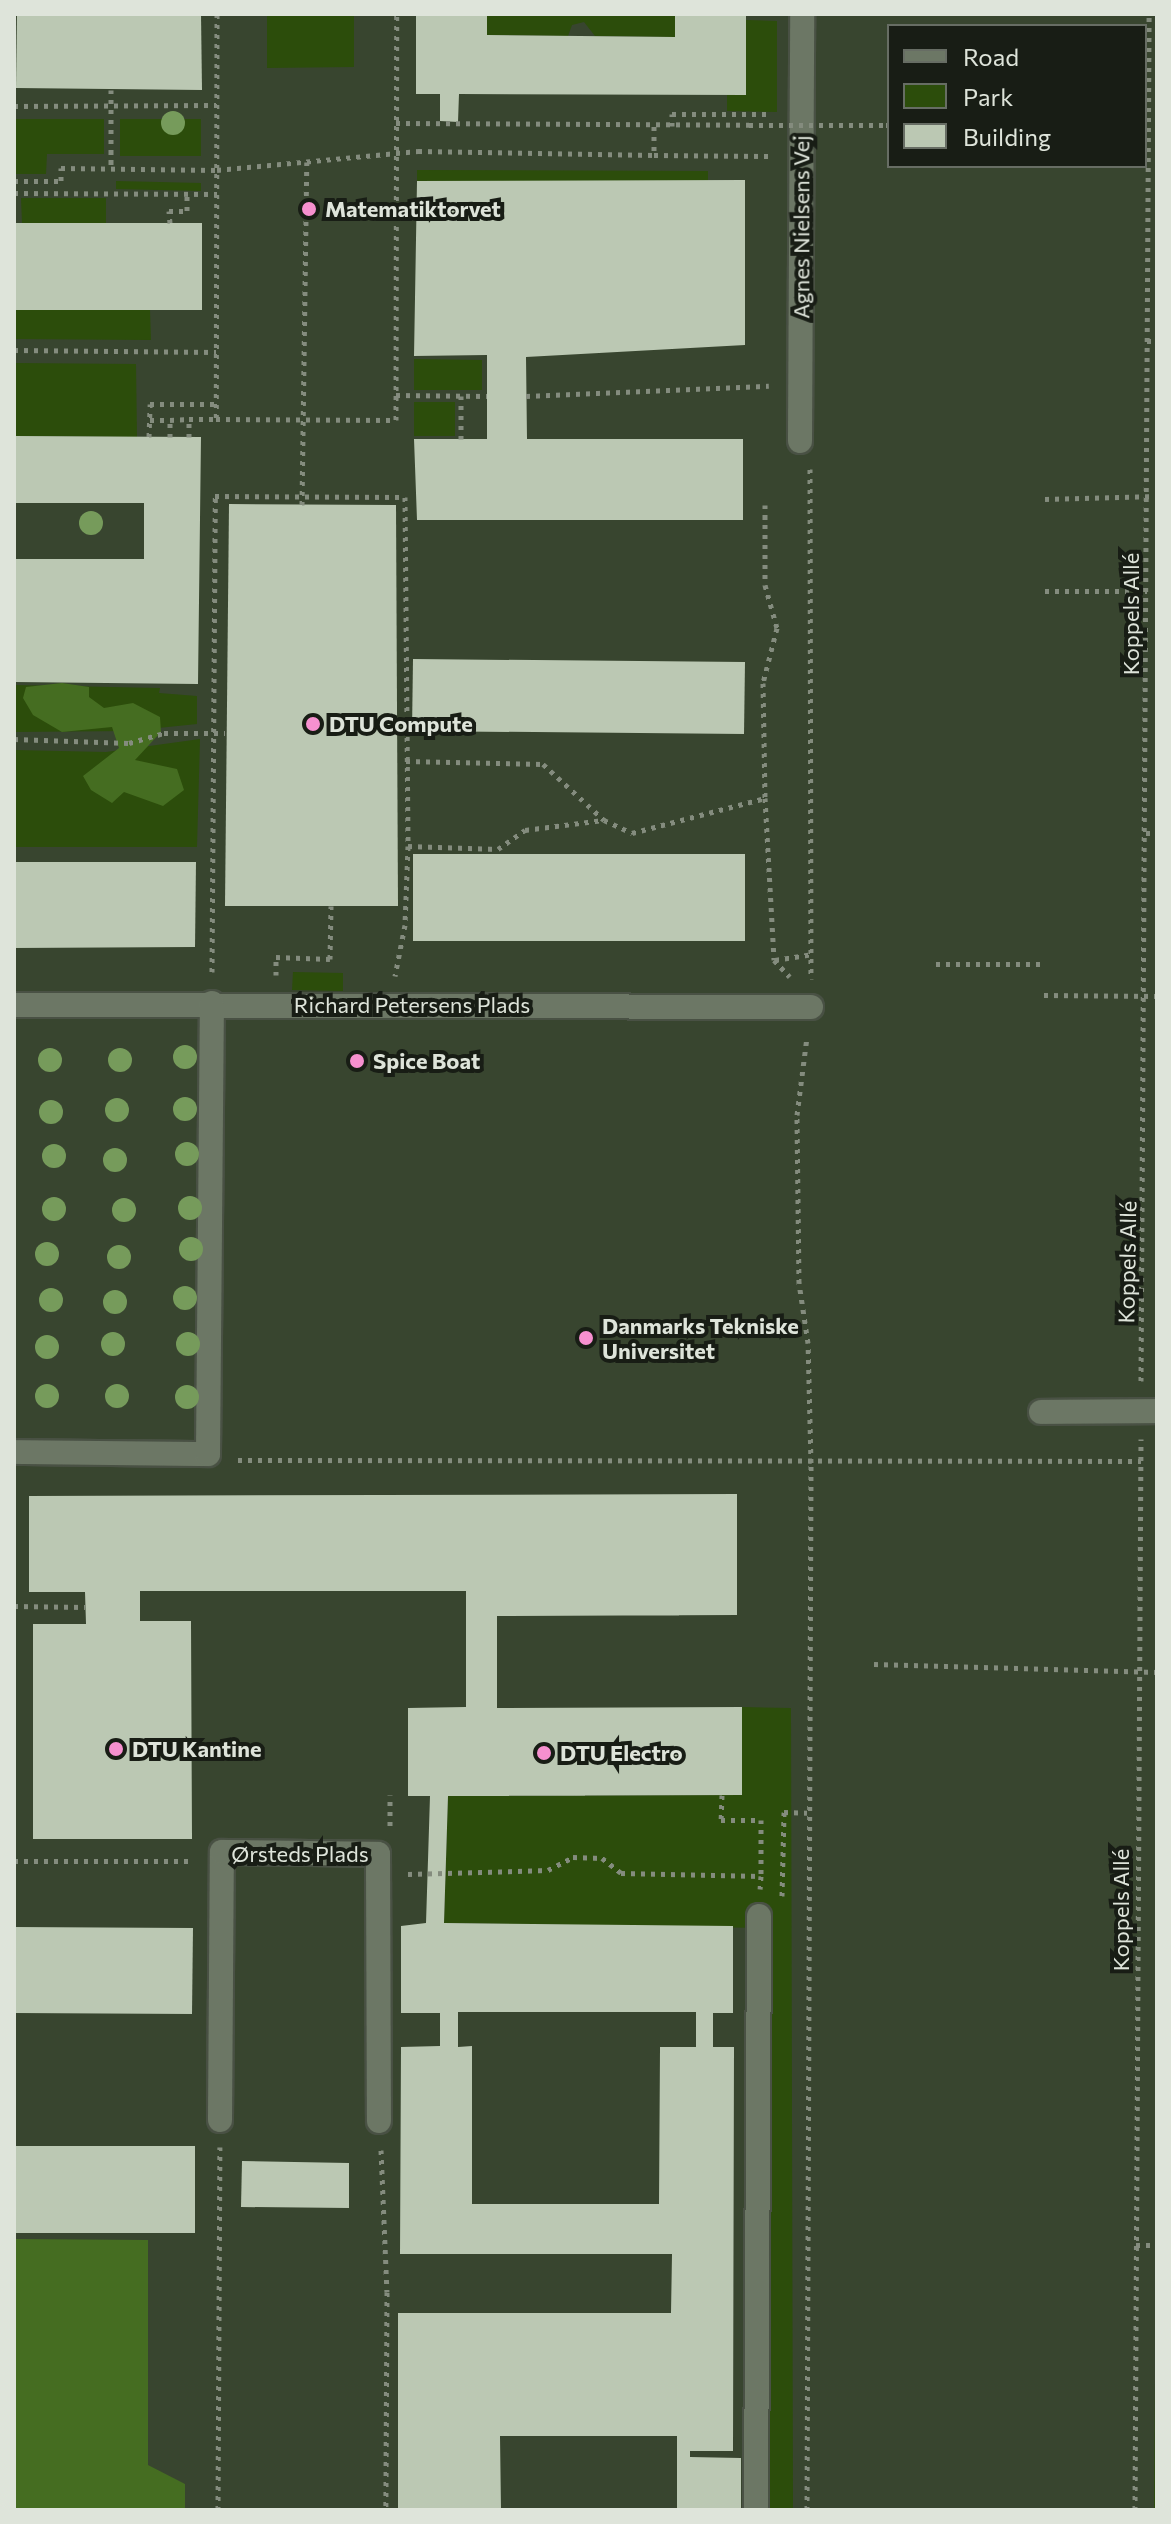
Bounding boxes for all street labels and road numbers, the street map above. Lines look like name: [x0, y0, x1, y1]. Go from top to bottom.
street label: Agnes Nielsens Vej: [788, 135, 814, 319]
street label: Koppels Allé: [1118, 553, 1144, 675]
street label: Richard Petersens Plads: [294, 992, 530, 1018]
street label: Koppels Allé: [1113, 1201, 1141, 1323]
street label: Ørsteds Plads: [231, 1841, 369, 1867]
street label: Koppels Allé: [1108, 1849, 1134, 1971]

